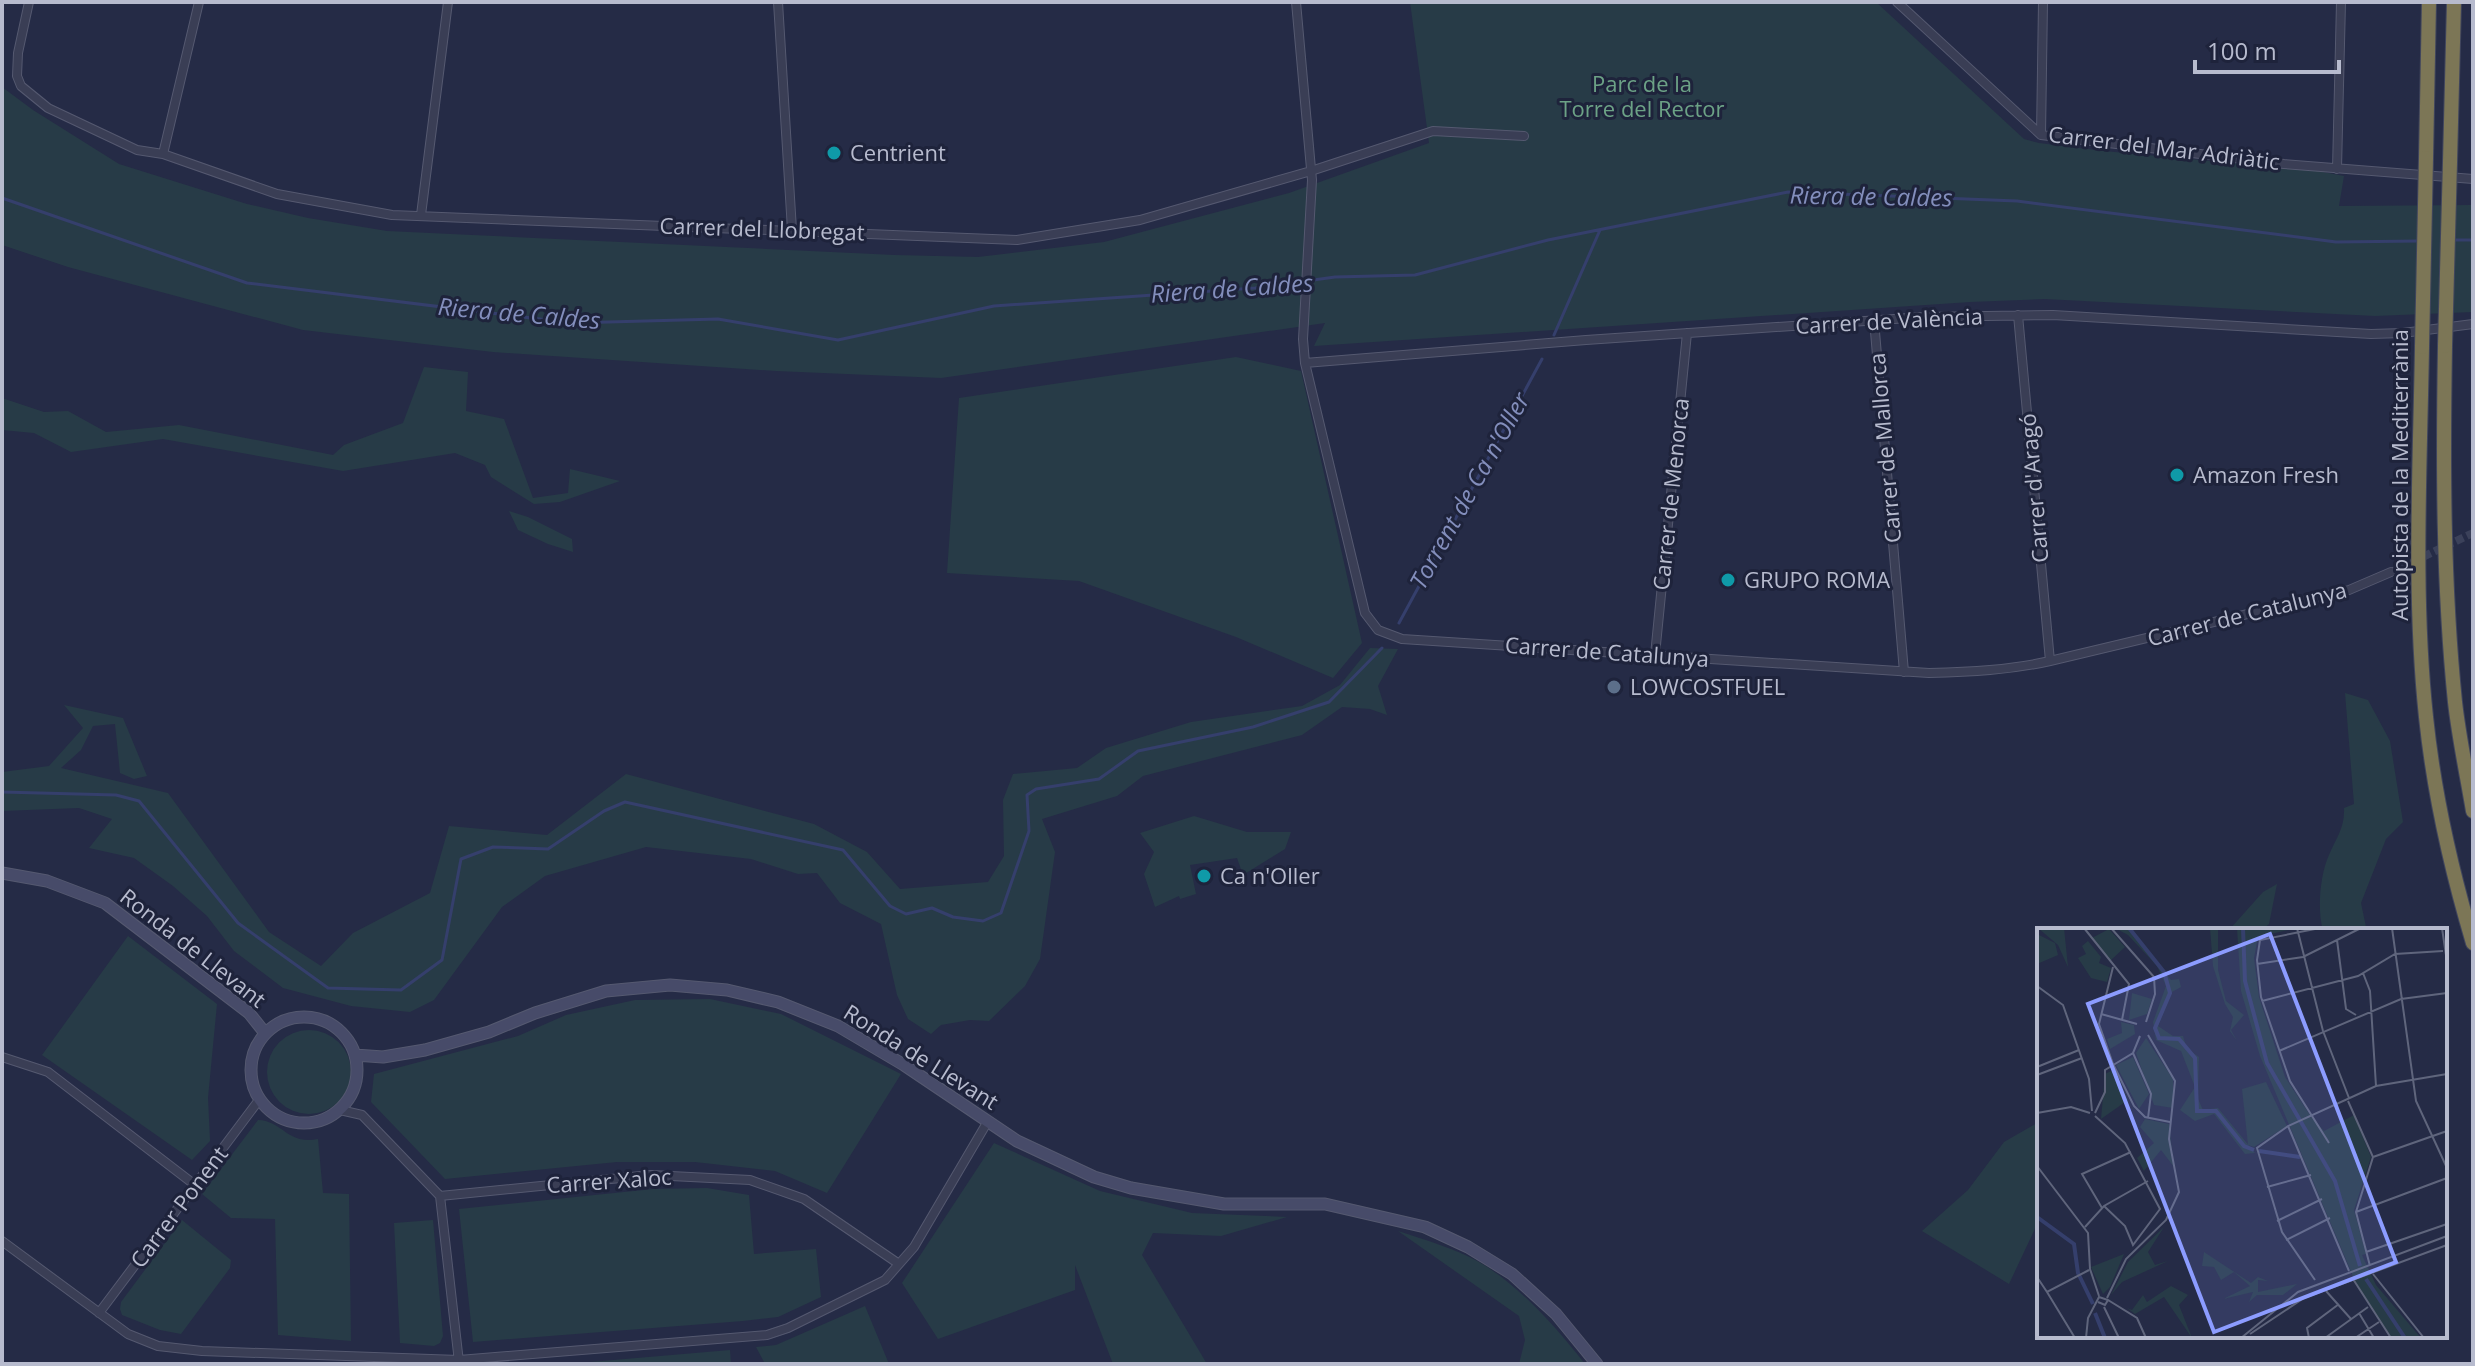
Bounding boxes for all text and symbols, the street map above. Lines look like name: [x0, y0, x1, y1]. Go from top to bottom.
scale bar: [2195, 24, 2339, 74]
text: 100 m: [2207, 34, 2277, 67]
park label: Parc de la Torre del Rector: [1559, 68, 1725, 123]
street label: Carrer del Mar Adriàtic: [2047, 118, 2282, 176]
place label: Centrient: [850, 137, 946, 167]
marker: Centrient: [825, 144, 843, 162]
water label: Riera de Caldes: [1789, 178, 1953, 213]
street label: Carrer del Llobregat: [659, 209, 865, 247]
water label: Riera de Caldes: [1149, 265, 1314, 310]
water label: Riera de Caldes: [437, 289, 602, 336]
street label: Carrer de València: [1794, 300, 1983, 340]
street label: Autopista de la Mediterrània: [2384, 329, 2414, 621]
street label: Carrer de Mallorca: [1861, 352, 1907, 544]
water label: Torrent de Ca n'Oller: [1401, 385, 1537, 595]
street label: Carrer de Menorca: [1645, 396, 1695, 592]
street label: Carrer d'Aragó: [2012, 412, 2054, 564]
place label: Amazon Fresh: [2193, 459, 2339, 489]
marker: Amazon Fresh: [2168, 466, 2186, 484]
place label: GRUPO ROMA: [1744, 564, 1890, 594]
marker: GRUPO ROMA: [1719, 571, 1737, 589]
street label: Carrer de Catalunya: [2144, 574, 2350, 652]
street label: Carrer de Catalunya: [1504, 629, 1710, 673]
place label: LOWCOSTFUEL: [1630, 671, 1785, 701]
marker: LOWCOSTFUEL: [1605, 678, 1623, 696]
place label: Ca n'Oller: [1220, 860, 1320, 890]
marker: Ca n'Oller: [1195, 867, 1213, 885]
street label: Ronda de Llevant: [115, 881, 273, 1014]
inset map: [2037, 928, 2447, 1338]
street label: Ronda de Llevant: [838, 996, 1005, 1116]
street label: Carrer Ponent: [123, 1139, 234, 1273]
street label: Carrer Xaloc: [545, 1161, 673, 1199]

